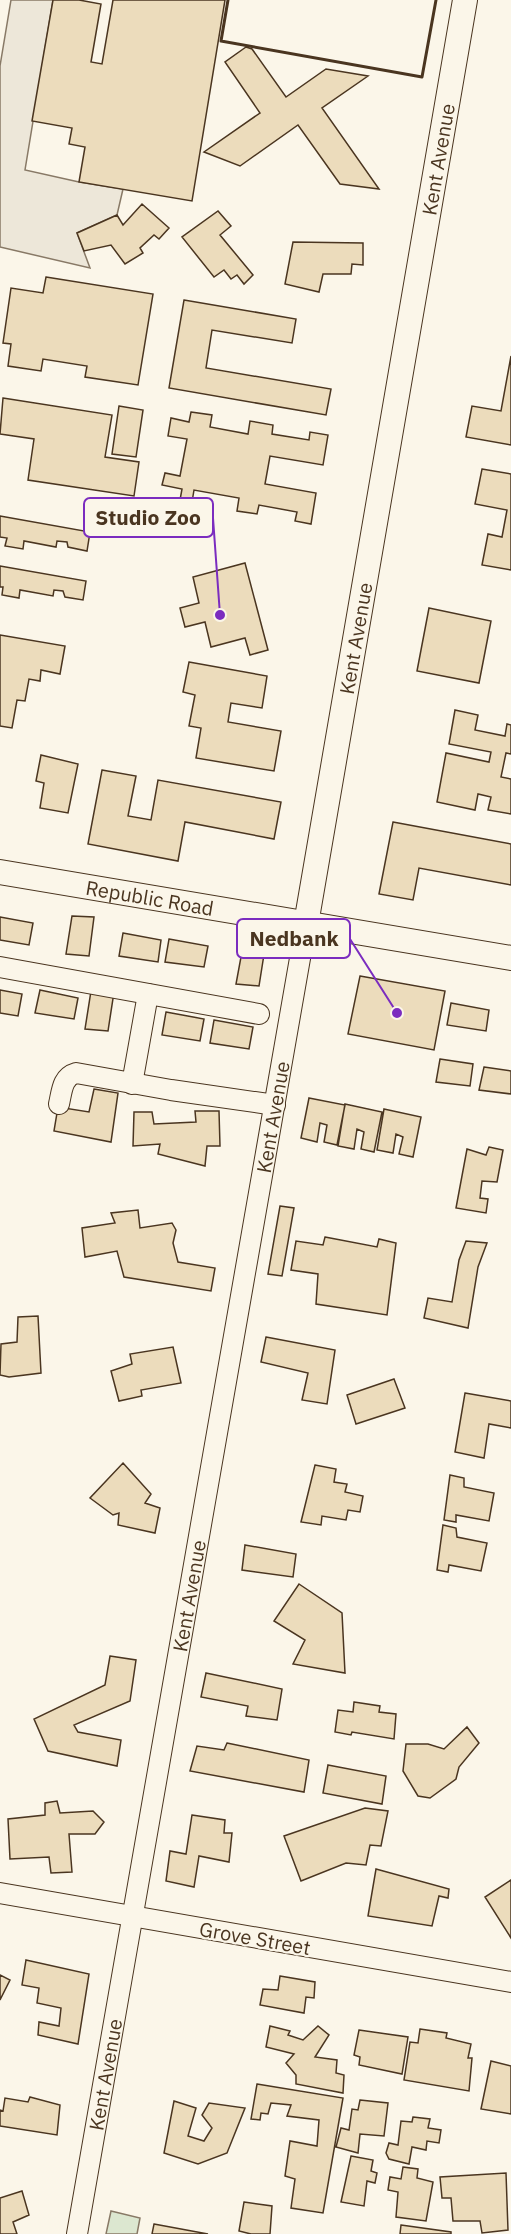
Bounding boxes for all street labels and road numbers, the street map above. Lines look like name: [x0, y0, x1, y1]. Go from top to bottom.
street label: Kent Avenue: [415, 101, 460, 217]
street label: Kent Avenue: [332, 580, 378, 696]
street label: Republic Road: [84, 873, 216, 921]
street label: Kent Avenue: [249, 1059, 295, 1175]
street label: Kent Avenue: [166, 1538, 212, 1654]
street label: Grove Street: [197, 1915, 313, 1961]
street label: Kent Avenue: [82, 2016, 128, 2132]

